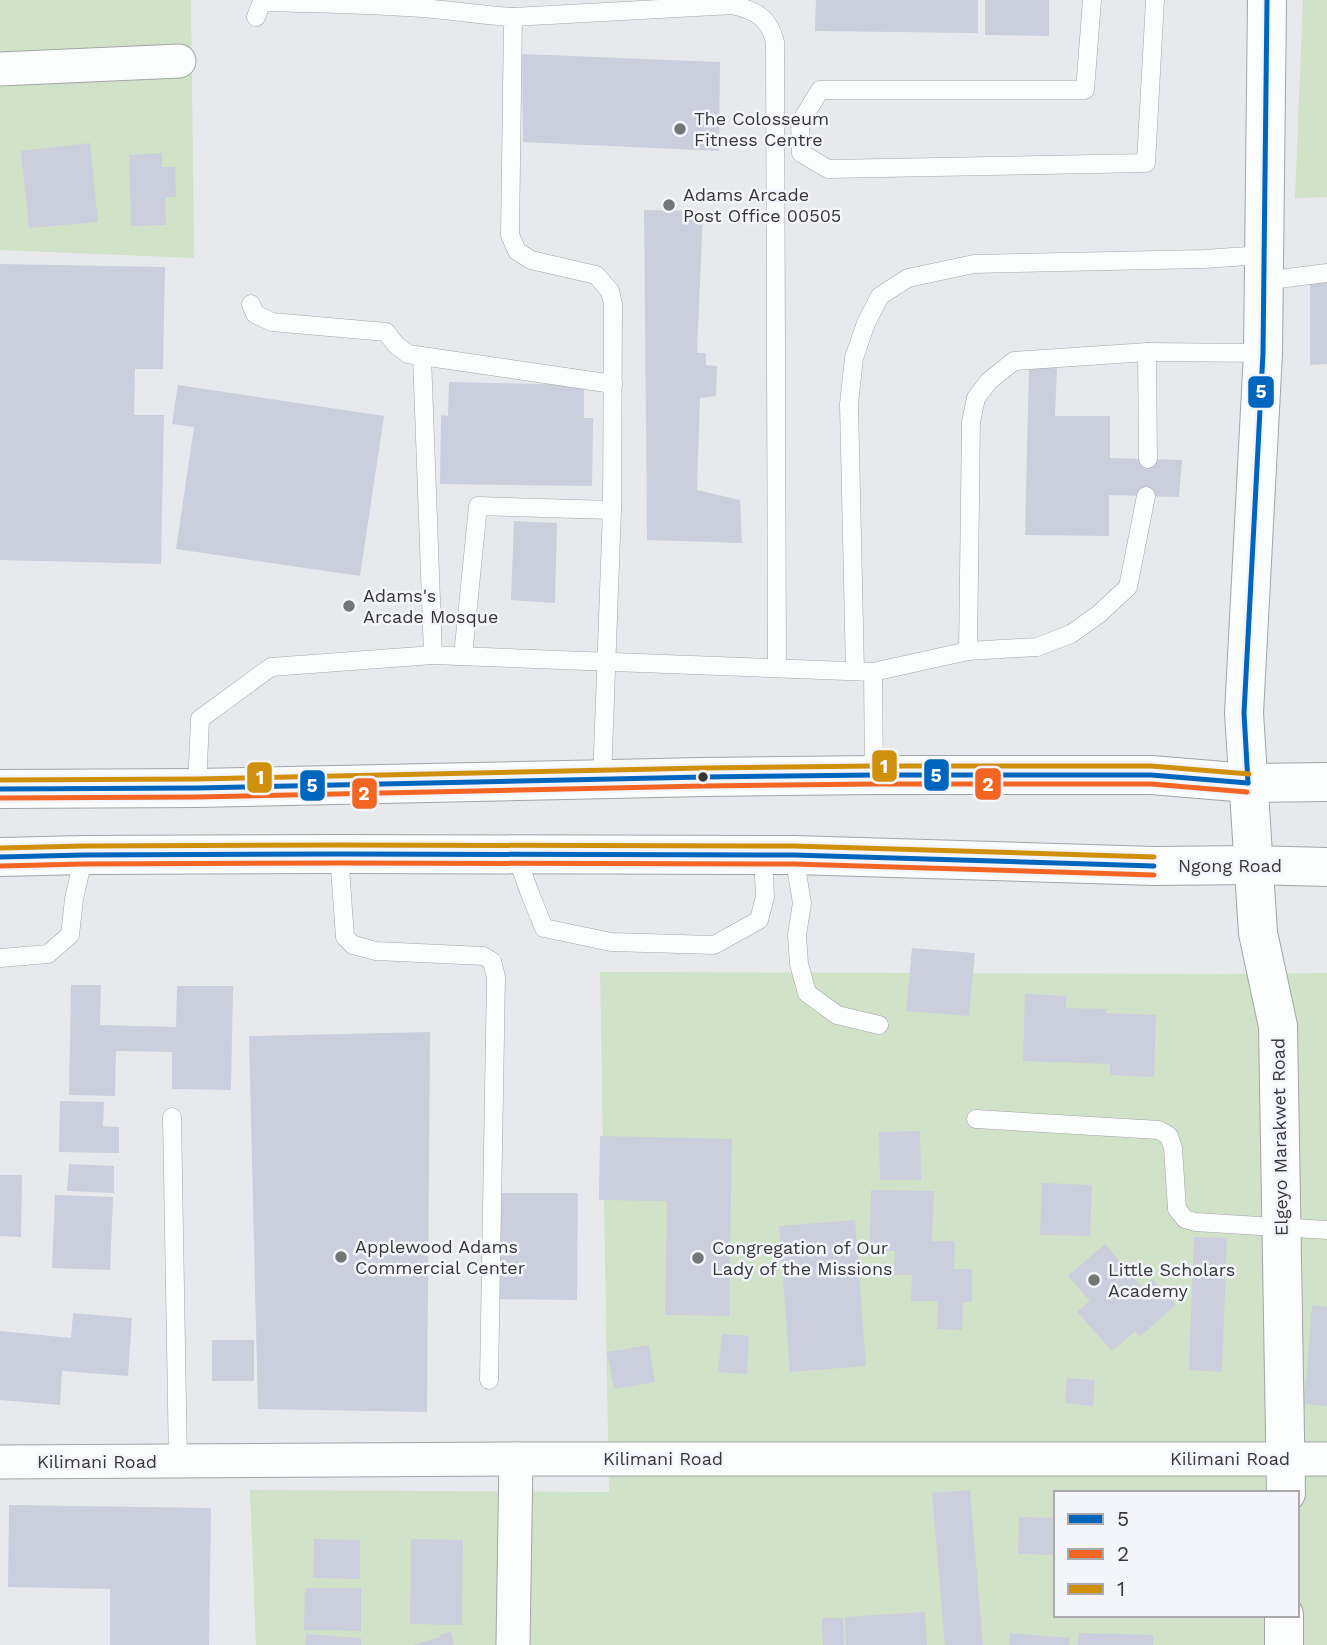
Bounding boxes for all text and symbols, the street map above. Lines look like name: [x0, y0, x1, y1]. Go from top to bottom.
place label: The Colosseum Fitness Centre: [694, 108, 829, 150]
marker: The Colosseum Fitness Centre: [672, 121, 688, 137]
place label: Adams Arcade Post Office 00505: [683, 184, 841, 226]
marker: Adams Arcade Post Office 00505: [661, 197, 677, 213]
line badge: 5: [1247, 375, 1275, 409]
text: 5: [1255, 380, 1267, 403]
place label: Adams's Arcade Mosque: [363, 585, 498, 627]
marker: Adams's Arcade Mosque: [341, 598, 357, 614]
line badge: 1: [871, 749, 898, 783]
text: 1: [880, 755, 888, 778]
line badge: 5: [923, 758, 950, 792]
line badge: 1: [246, 761, 273, 794]
text: 5: [930, 764, 942, 787]
text: 1: [256, 766, 264, 789]
line badge: 2: [974, 767, 1002, 801]
line badge: 5: [299, 769, 326, 802]
unlabelled marker: [696, 770, 710, 784]
text: 2: [982, 773, 994, 796]
text: 5: [306, 774, 318, 797]
line badge: 2: [351, 777, 378, 810]
text: 2: [358, 782, 370, 805]
street label: Ngong Road: [1178, 855, 1282, 876]
street label: Elgeyo Marakwet Road: [1267, 1038, 1292, 1236]
place label: Applewood Adams Commercial Center: [355, 1236, 525, 1278]
place label: Congregation of Our Lady of the Missions: [712, 1237, 893, 1279]
marker: Applewood Adams Commercial Center: [333, 1249, 349, 1265]
marker: Congregation of Our Lady of the Missions: [690, 1250, 706, 1266]
place label: Little Scholars Academy: [1108, 1259, 1235, 1301]
marker: Little Scholars Academy: [1086, 1272, 1102, 1288]
street label: Kilimani Road: [603, 1448, 723, 1469]
street label: Kilimani Road: [1170, 1448, 1290, 1469]
street label: Kilimani Road: [37, 1451, 157, 1472]
legend: [1054, 1491, 1299, 1617]
text: 5: [1117, 1506, 1129, 1531]
text: 2: [1117, 1541, 1129, 1566]
text: 1: [1117, 1576, 1125, 1601]

